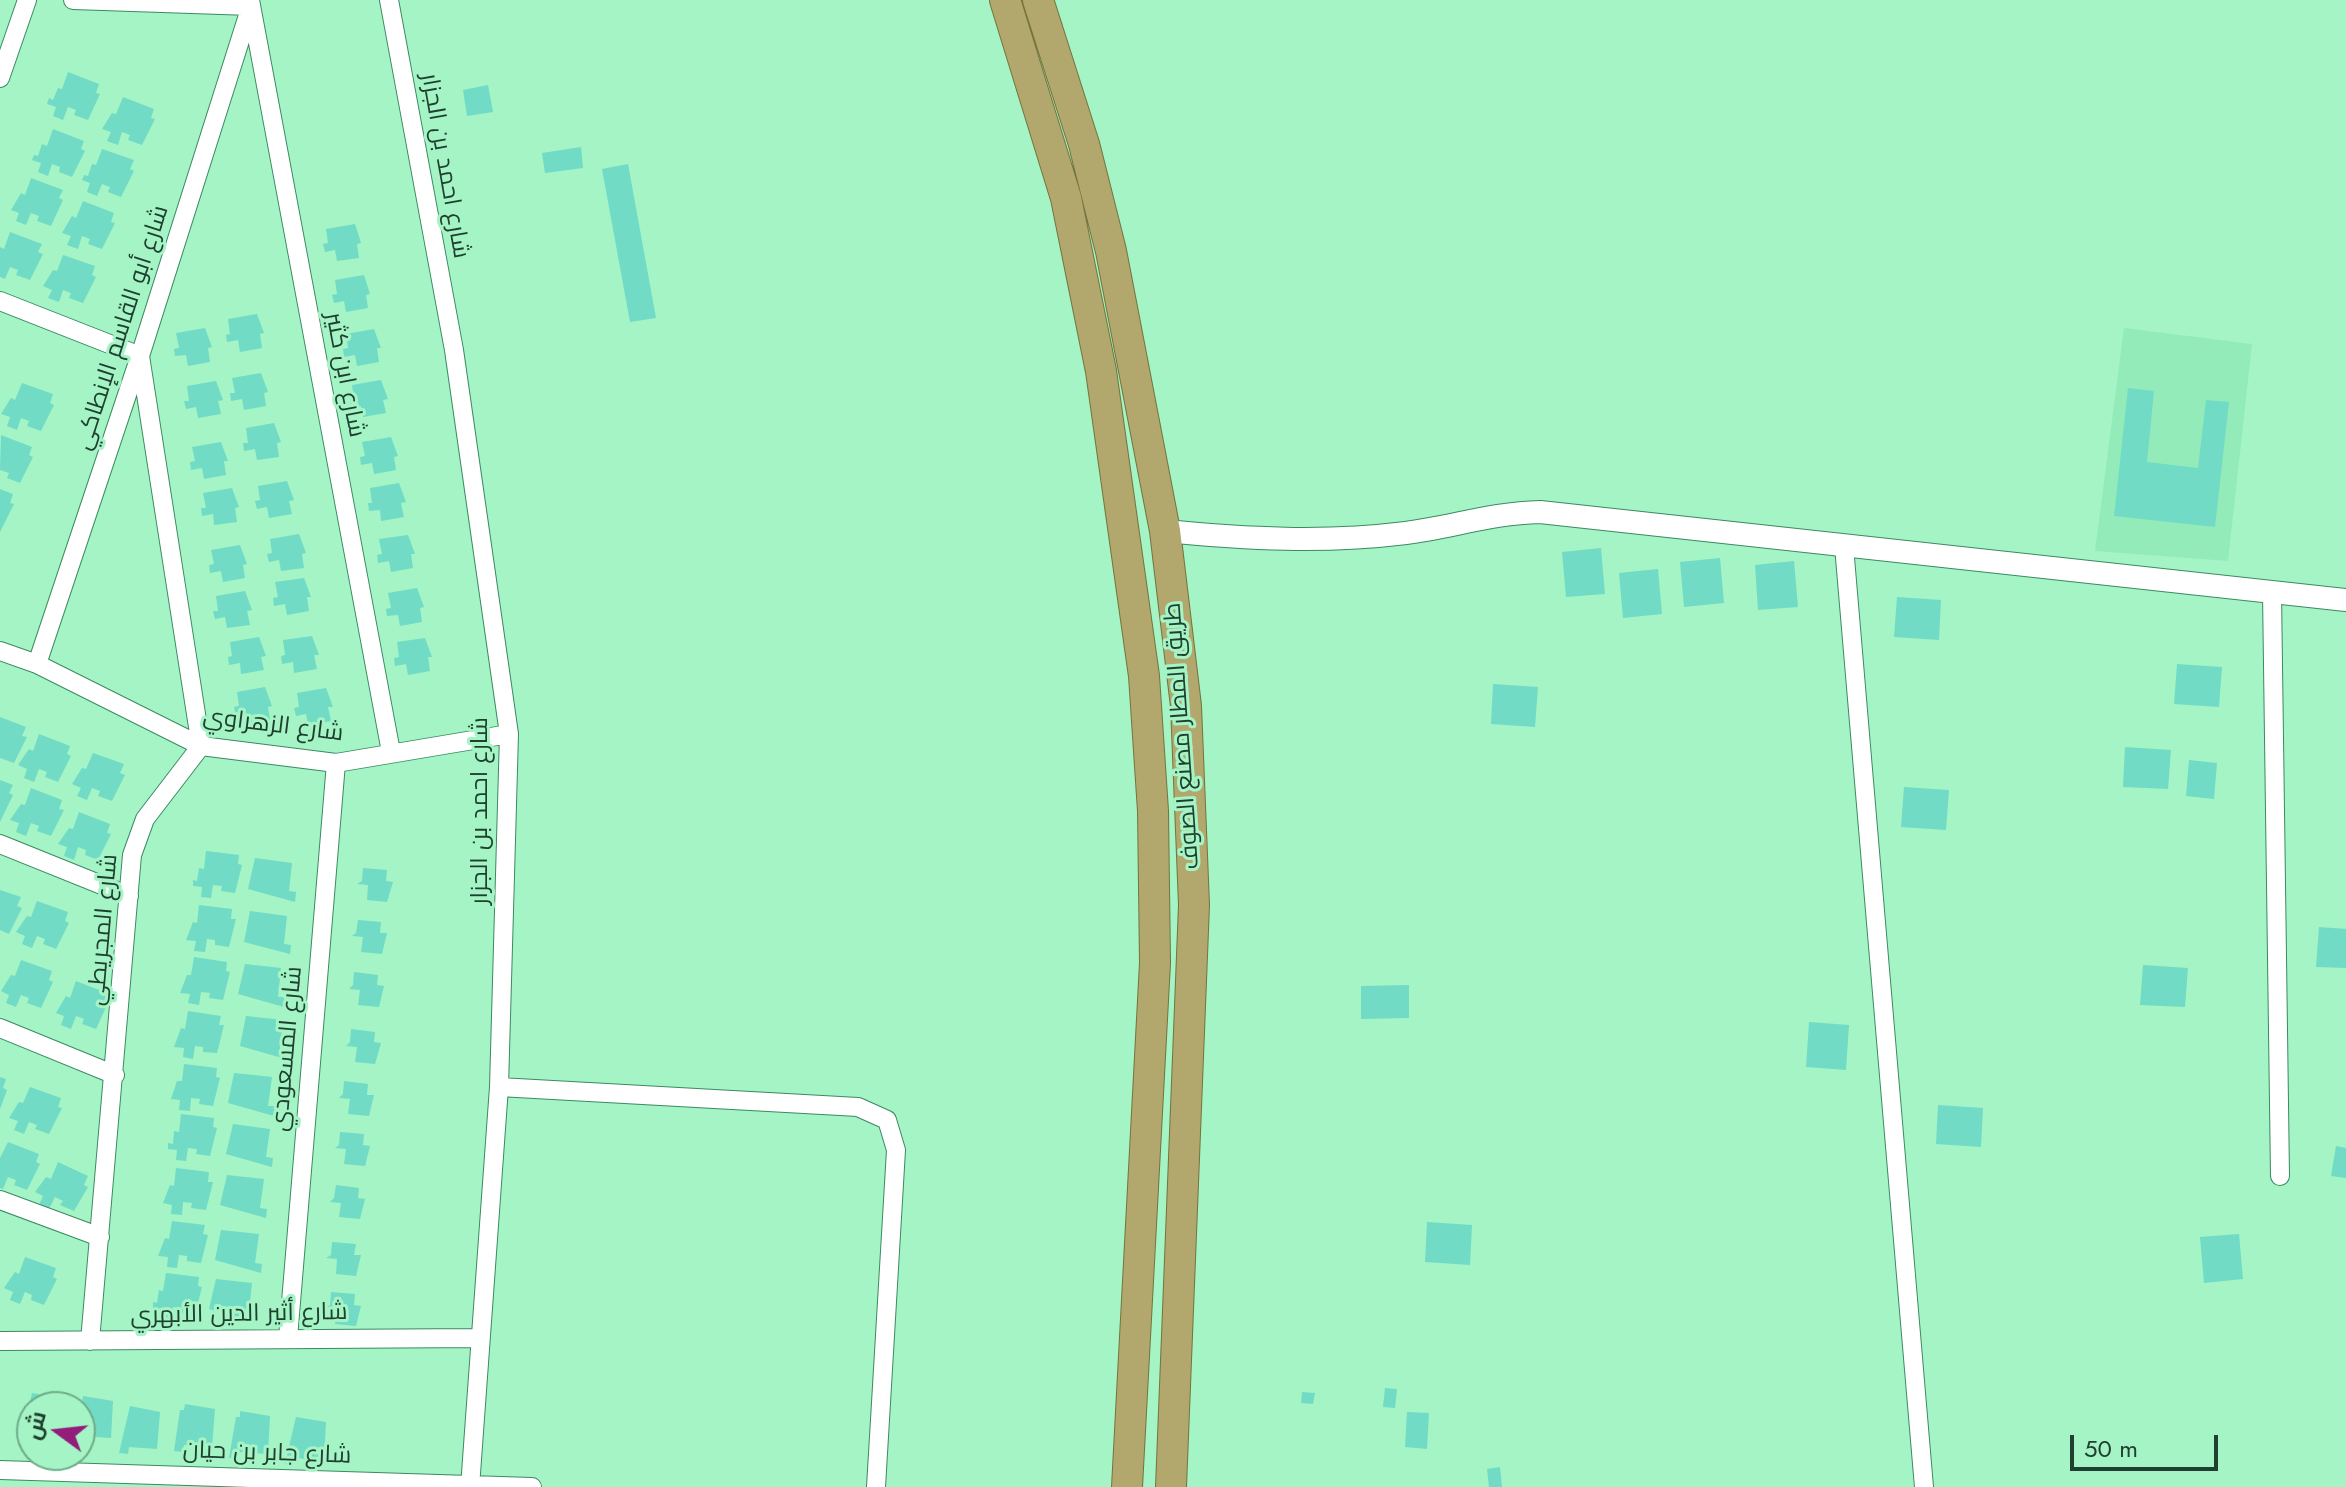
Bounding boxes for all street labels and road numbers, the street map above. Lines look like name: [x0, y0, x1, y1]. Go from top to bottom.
street label: شارع احمد بن الجزار: [414, 71, 474, 261]
street label: شارع أبو القاسم الإنطاكي: [70, 202, 176, 454]
street label: شارع ابن كثير: [318, 310, 370, 440]
street label: طريق المطار مصنع الصوف: [1159, 602, 1207, 870]
street label: شارع الزهراوي: [201, 703, 345, 749]
street label: شارع احمد بن الجزار: [467, 717, 495, 905]
street label: شارع المجريطي: [83, 853, 125, 1007]
street label: شارع المسعودي: [266, 965, 310, 1133]
street label: شارع أثير الدين الأبهري: [130, 1299, 348, 1331]
street label: شارع جابر بن حيان: [182, 1437, 352, 1471]

